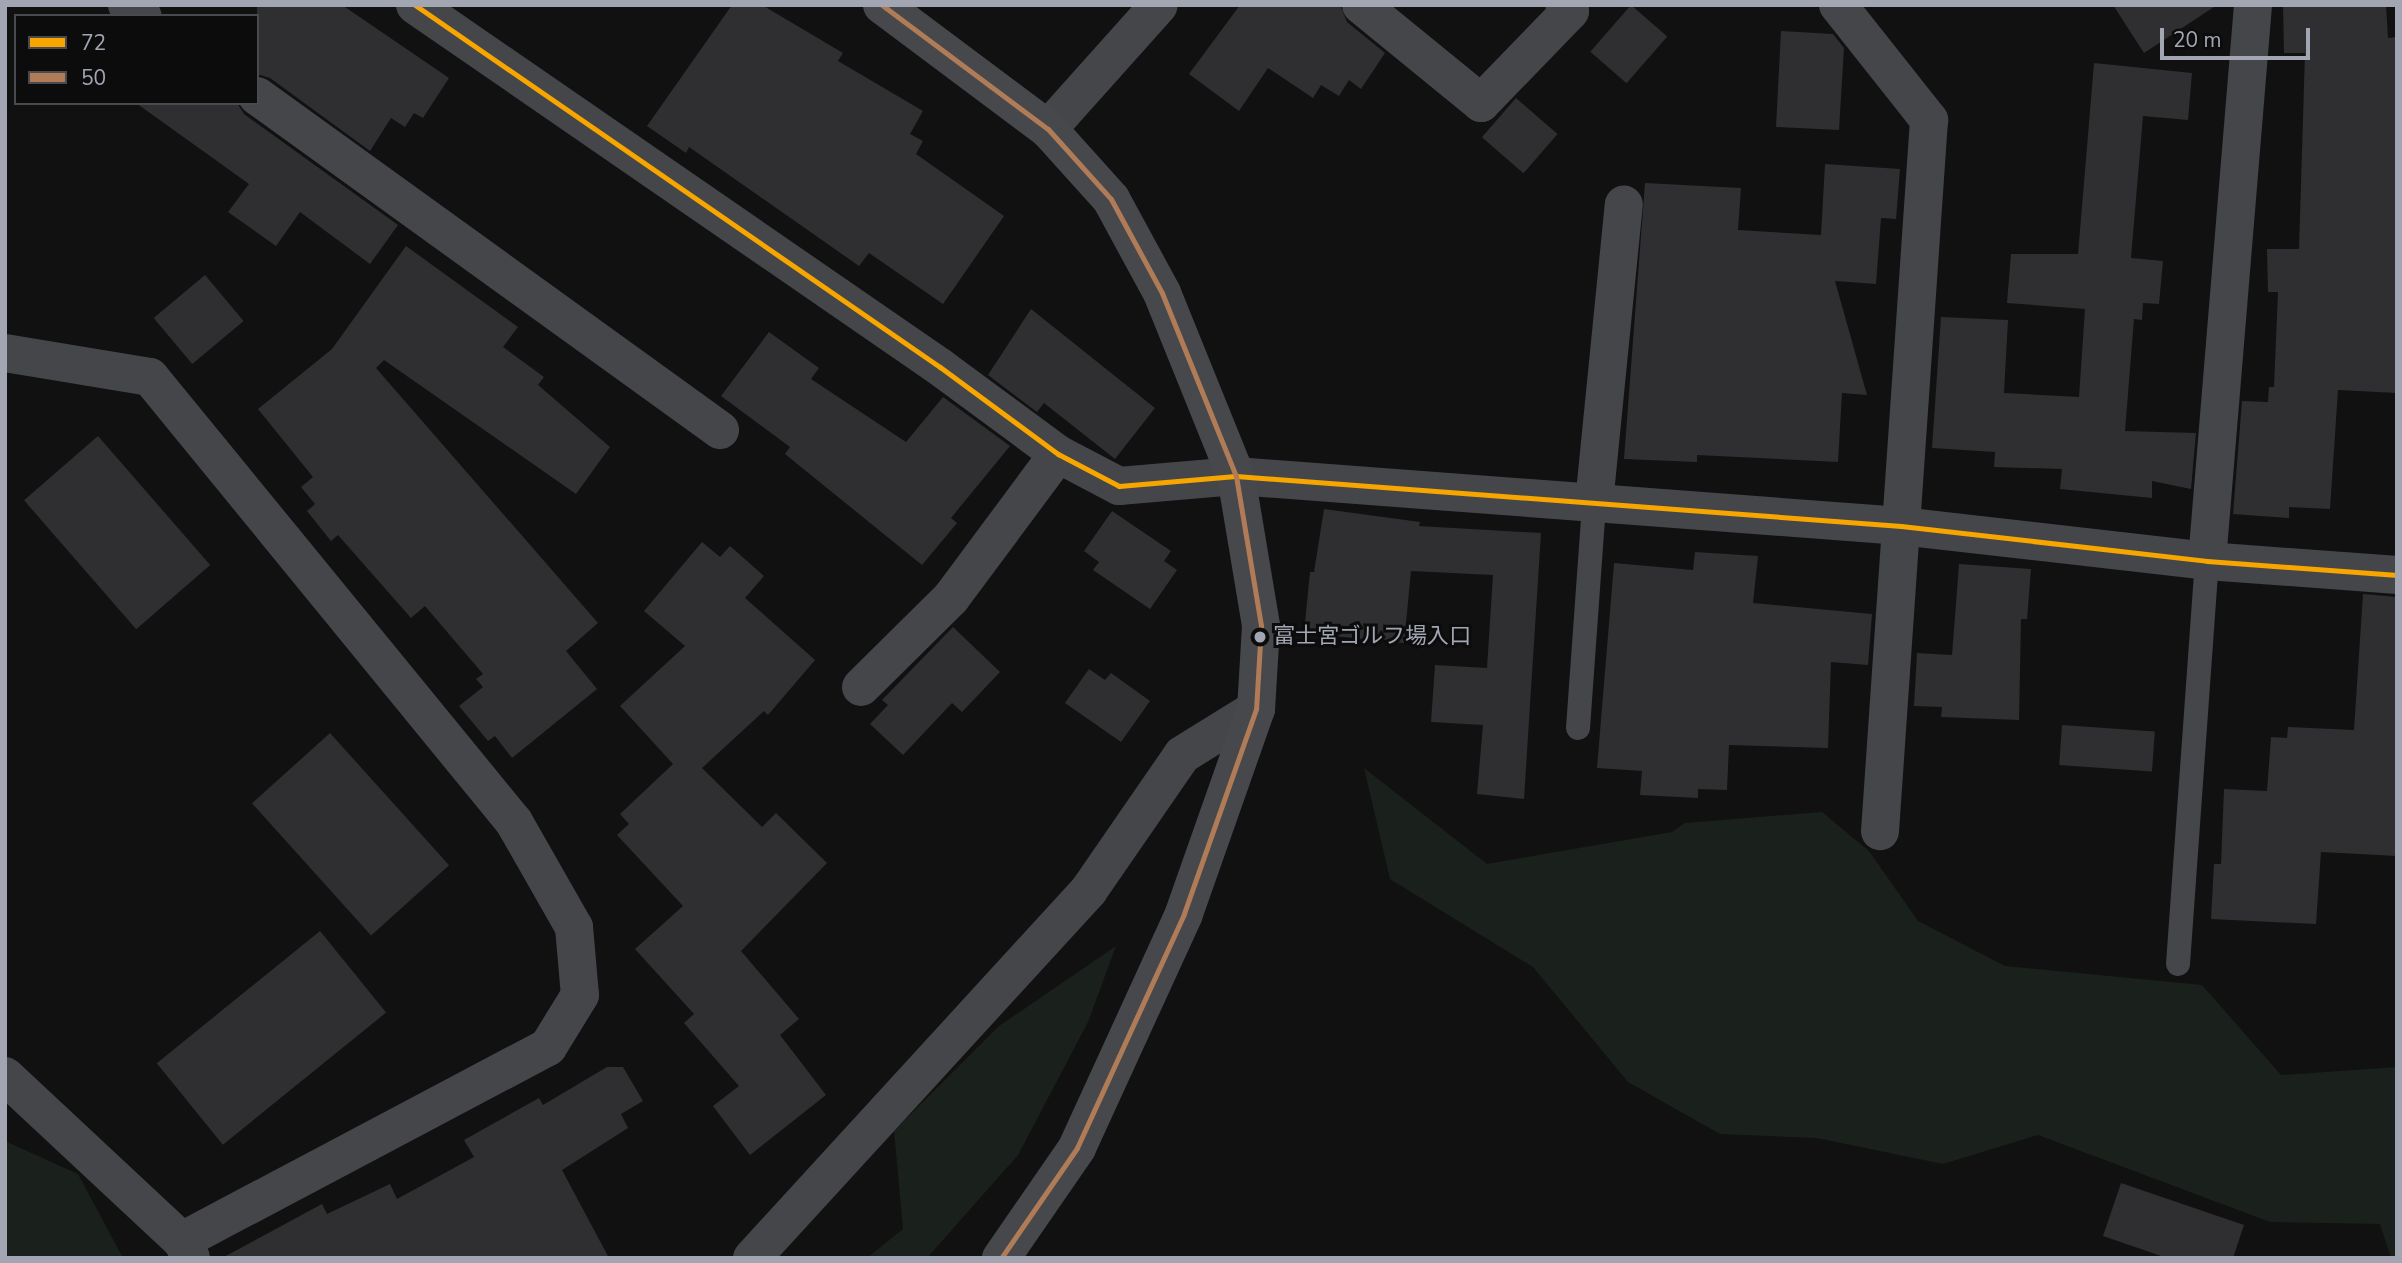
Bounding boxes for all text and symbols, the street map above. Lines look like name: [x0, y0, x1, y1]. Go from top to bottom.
legend: [14, 14, 259, 105]
scale bar: [2164, 14, 2314, 58]
text: 20 m: [2173, 26, 2222, 54]
text: 72: [81, 29, 106, 57]
text: 50: [81, 64, 106, 92]
place label: 富士宮ゴルフ場入口: [1273, 624, 1471, 650]
marker: 富士宮ゴルフ場入口: [1253, 630, 1267, 644]

